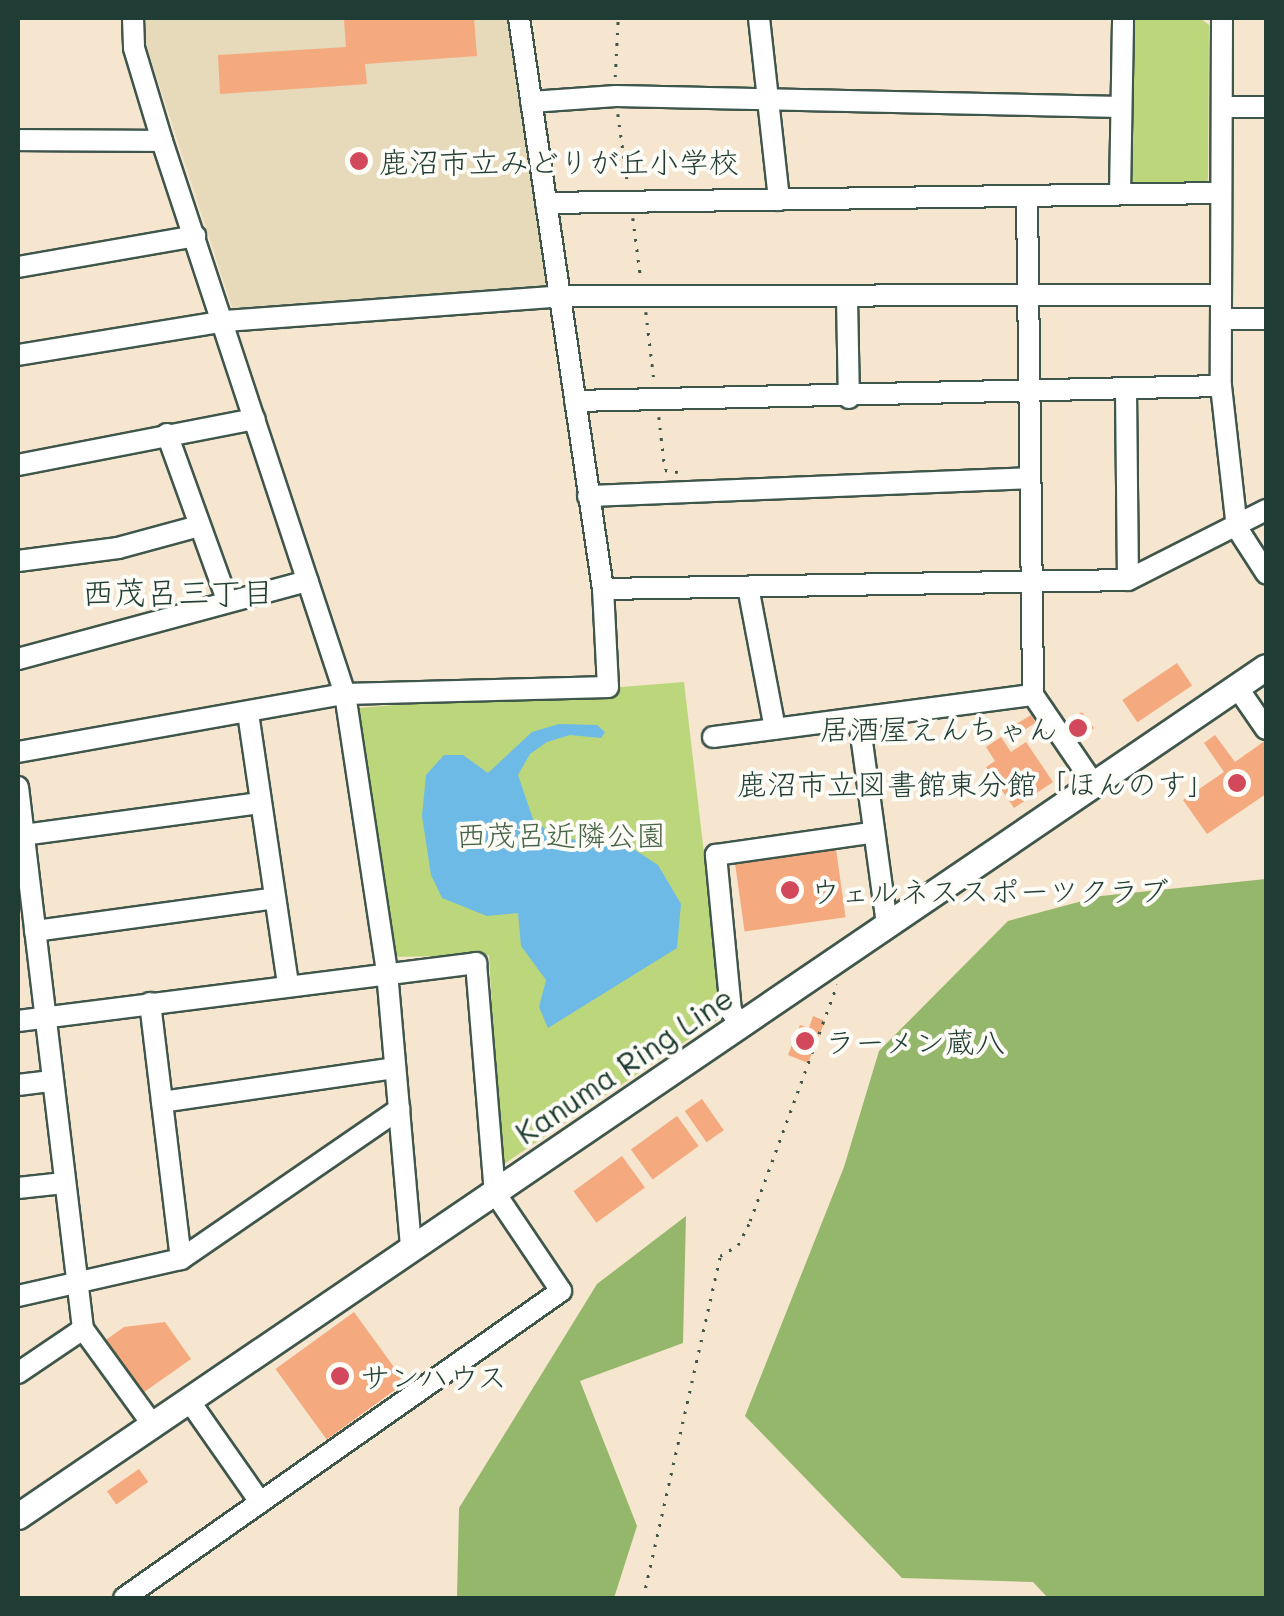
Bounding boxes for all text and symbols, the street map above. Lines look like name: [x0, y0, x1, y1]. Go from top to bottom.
place label: 鹿沼市立みどりが丘小学校: [379, 143, 739, 179]
marker: 鹿沼市立みどりが丘小学校: [348, 150, 370, 172]
district label: 西茂呂三丁目: [82, 572, 274, 610]
place label: 居酒屋えんちゃん: [818, 710, 1058, 746]
marker: 居酒屋えんちゃん: [1067, 717, 1089, 739]
place label: 鹿沼市立図書館東分館「ほんのす」: [737, 765, 1217, 801]
marker: 鹿沼市立図書館東分館「ほんのす」: [1226, 772, 1248, 794]
park label: 西茂呂近隣公園: [456, 816, 666, 852]
place label: ウェルネススポーツクラブ: [810, 872, 1170, 908]
marker: ウェルネススポーツクラブ: [779, 879, 801, 901]
street label: Kanuma Ring Line: [509, 979, 739, 1151]
place label: ラーメン蔵八: [825, 1023, 1005, 1059]
marker: ラーメン蔵八: [794, 1030, 816, 1052]
place label: サンハウス: [360, 1358, 510, 1394]
marker: サンハウス: [329, 1365, 351, 1387]

